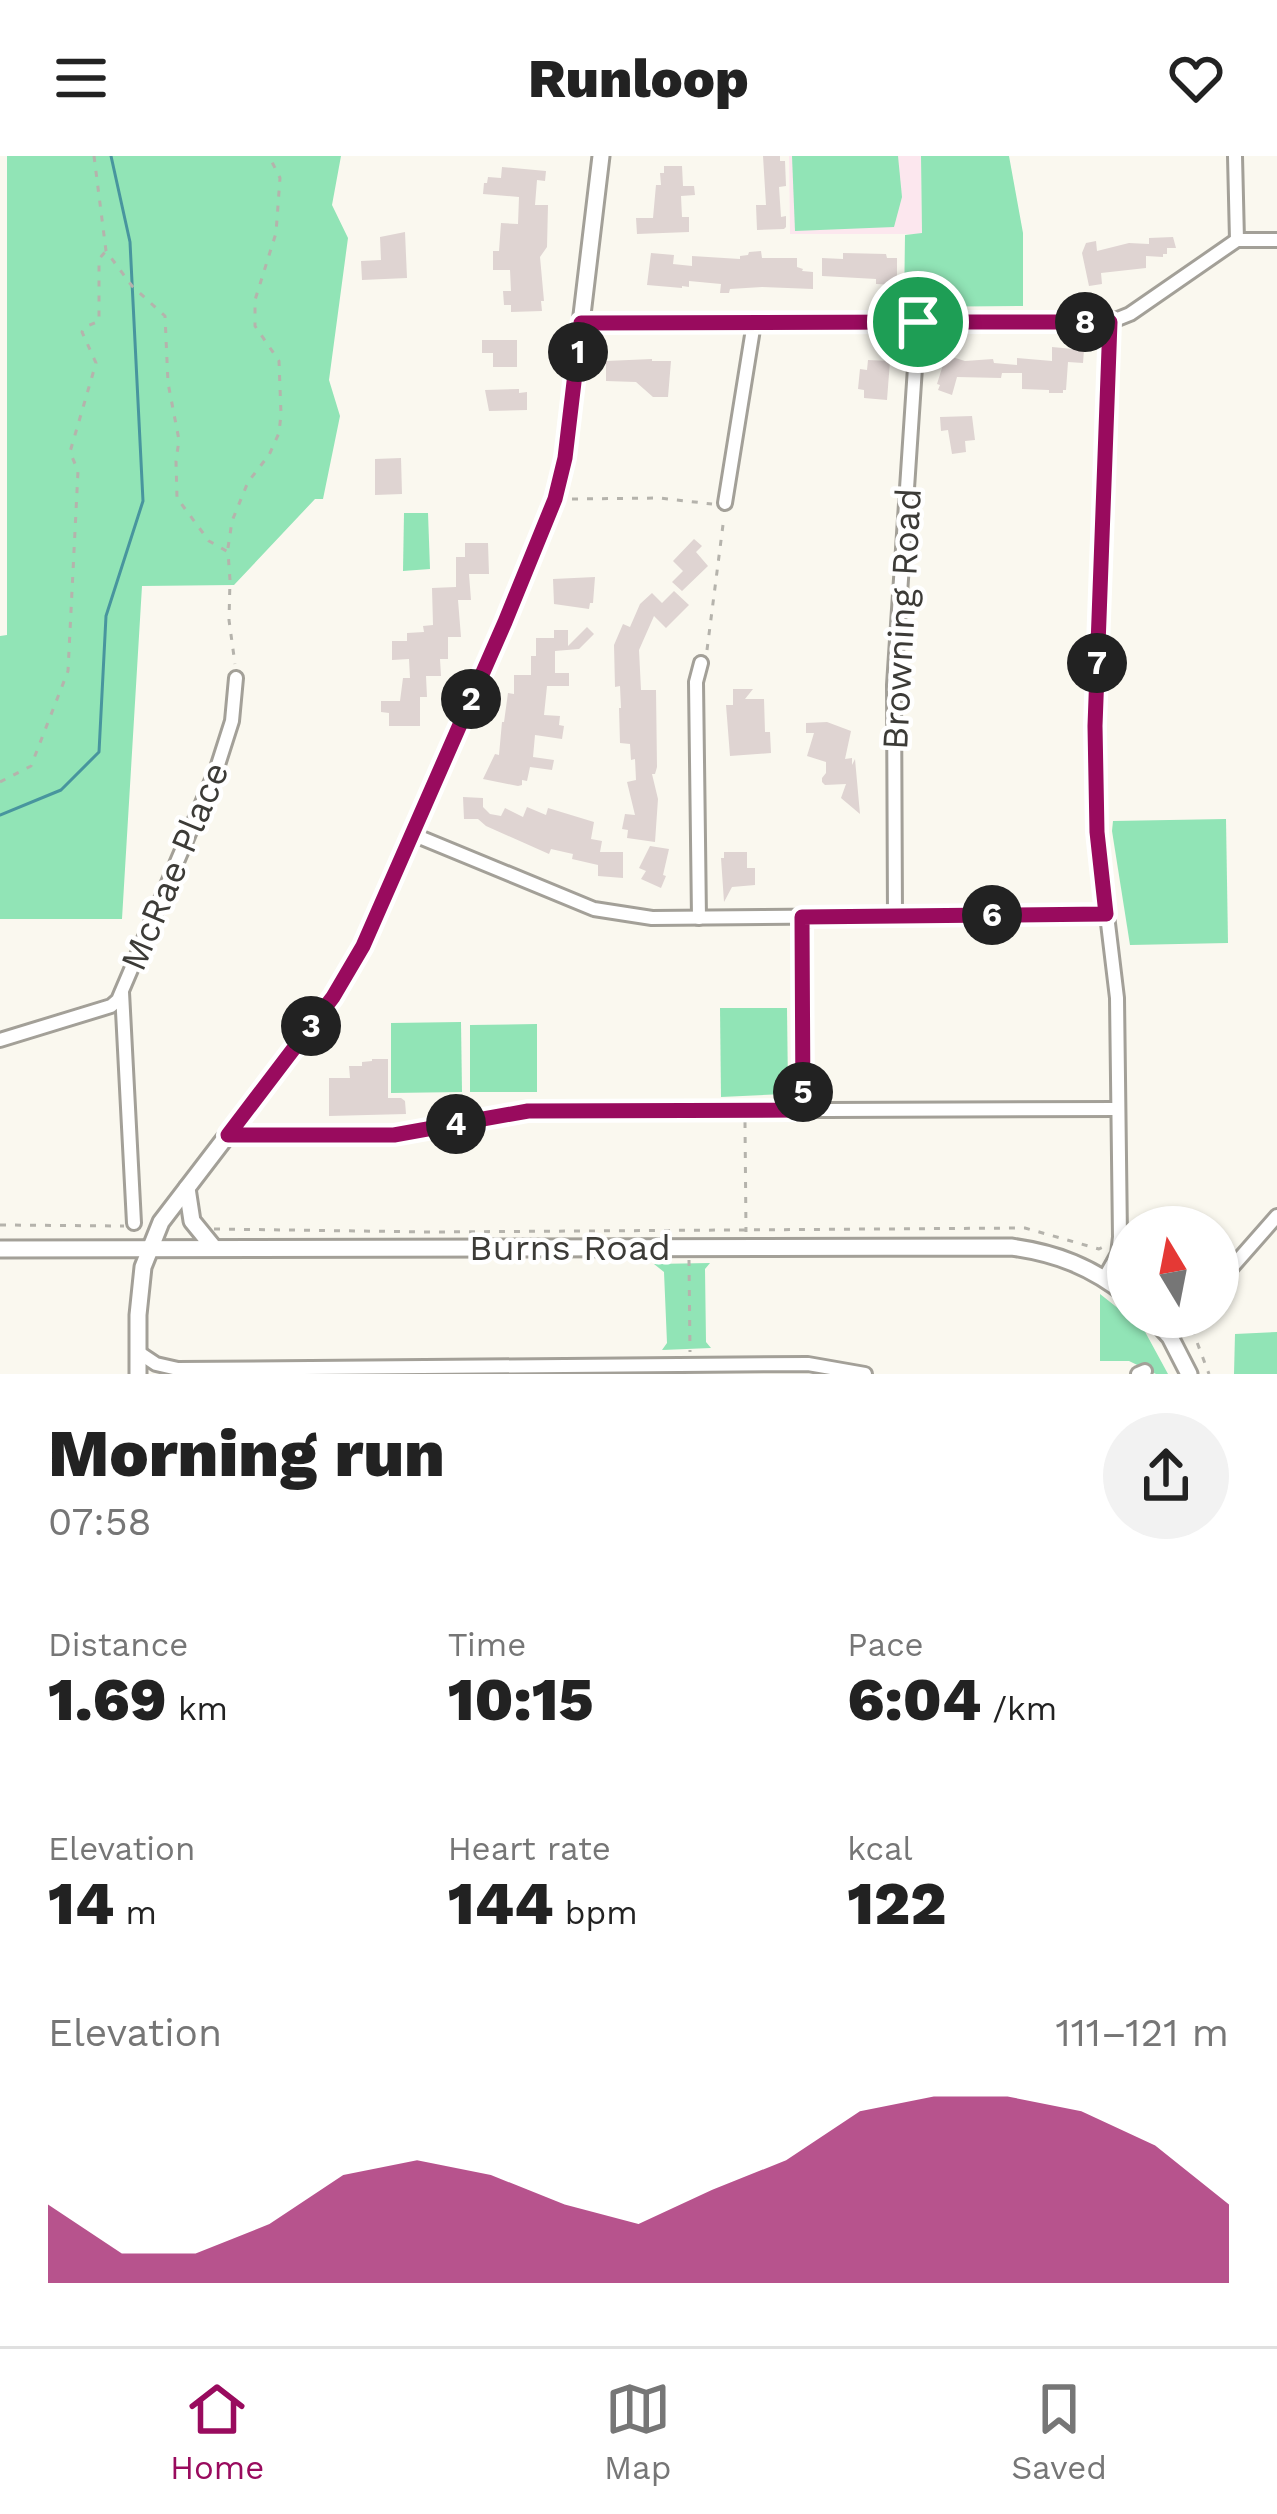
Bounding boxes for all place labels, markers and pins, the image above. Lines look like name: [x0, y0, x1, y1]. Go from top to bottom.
pin: [867, 271, 969, 373]
pin: 8: [1055, 292, 1115, 352]
pin: 1: [548, 322, 608, 382]
pin: 7: [1067, 633, 1127, 693]
pin: 2: [441, 669, 501, 729]
pin: 6: [962, 885, 1022, 945]
pin: 3: [281, 996, 341, 1056]
pin: 5: [773, 1062, 833, 1122]
pin: 4: [426, 1094, 486, 1154]

